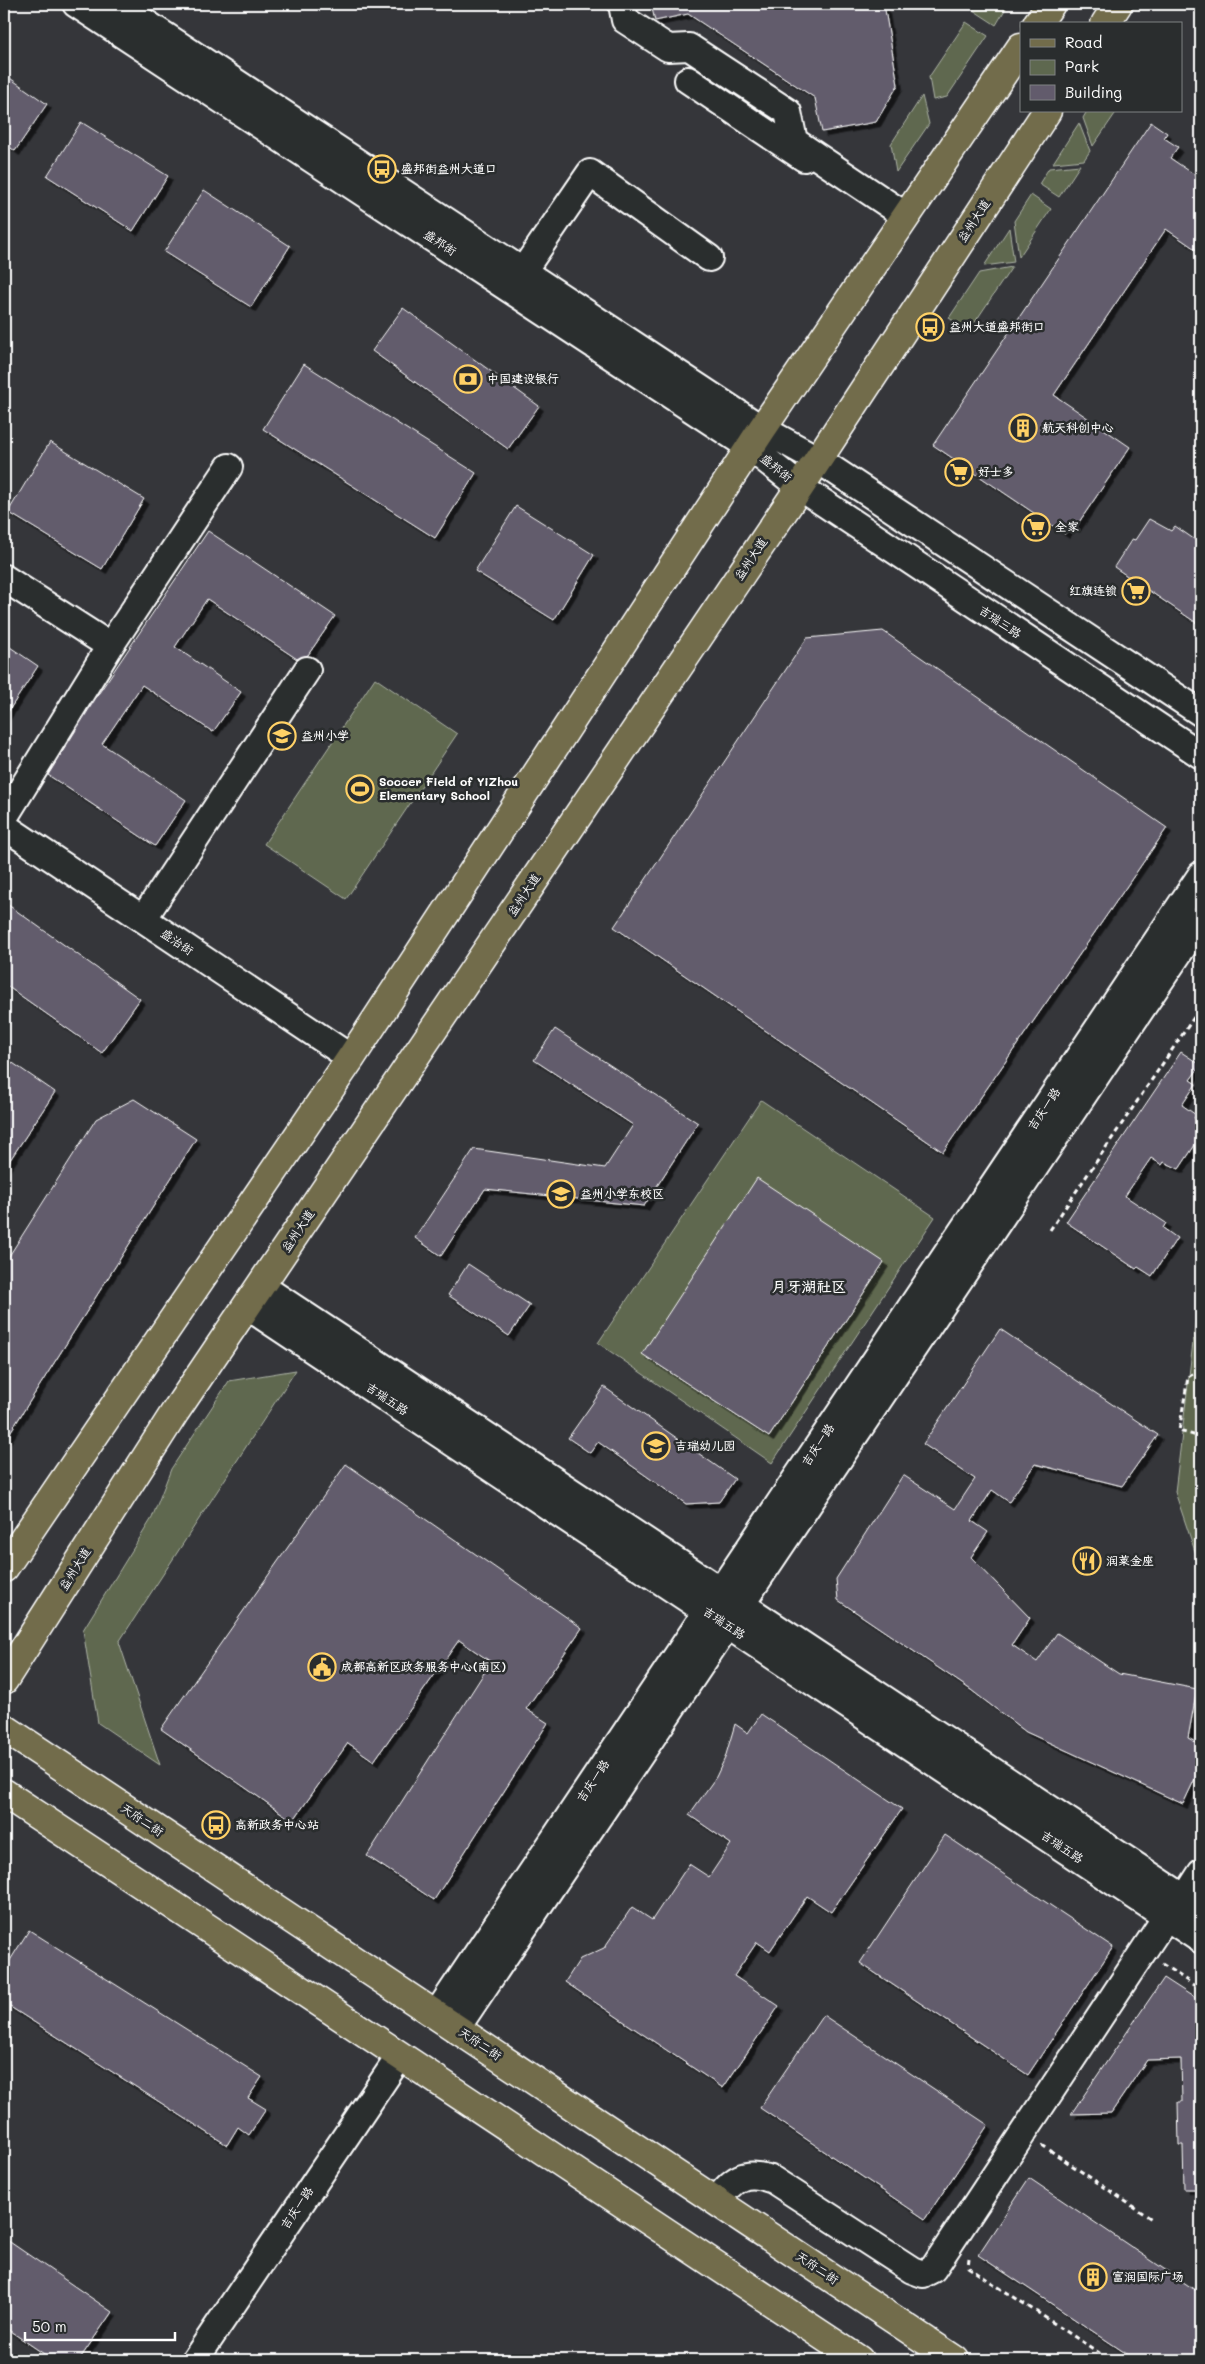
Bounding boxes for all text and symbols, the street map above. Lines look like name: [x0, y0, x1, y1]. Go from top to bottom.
legend: [1020, 22, 1182, 112]
text: Road: [1065, 32, 1102, 52]
text: Park: [1065, 56, 1099, 76]
text: Building: [1065, 82, 1122, 102]
bus stop icon: 盛邦街益州大道口: [367, 154, 397, 184]
place label: 盛邦街益州大道口: [401, 160, 497, 176]
street label: 益州大道: [953, 196, 993, 245]
street label: 盛邦街: [421, 226, 460, 259]
bus stop icon: 益州大道盛邦街口: [915, 312, 945, 342]
place label: 益州大道盛邦街口: [949, 318, 1045, 334]
bank icon: 中国建设银行: [453, 364, 483, 394]
place label: 中国建设银行: [487, 370, 559, 386]
building icon: 航天科创中心: [1008, 413, 1038, 443]
place label: 航天科创中心: [1042, 419, 1114, 435]
street label: 盛邦街: [758, 450, 796, 485]
supermarket icon: 好士多: [944, 457, 974, 487]
place label: 好士多: [978, 463, 1014, 479]
supermarket icon: 全家: [1021, 512, 1051, 542]
place label: 全家: [1055, 518, 1079, 534]
street label: 益州大道: [730, 534, 770, 583]
supermarket icon: 红旗连锁: [1121, 576, 1151, 606]
place label: 红旗连锁: [1069, 582, 1117, 598]
street label: 吉瑞三路: [976, 601, 1025, 641]
school or university icon: 益州小学: [267, 721, 297, 751]
place label: 益州小学: [301, 727, 349, 743]
place label: Soccer Field of YiZhou Elementary School: [379, 773, 518, 803]
sports icon: Soccer Field of YiZhou Elementary School: [345, 774, 375, 804]
street label: 益州大道: [503, 870, 543, 919]
street label: 盛治街: [158, 924, 197, 958]
street label: 吉庆一路: [1023, 1084, 1063, 1133]
school or university icon: 益州小学东校区: [546, 1179, 576, 1209]
place label: 益州小学东校区: [580, 1185, 664, 1201]
street label: 益州大道: [277, 1206, 317, 1255]
district label: 月牙湖社区: [771, 1276, 847, 1296]
street label: 吉瑞五路: [363, 1378, 412, 1418]
street label: 吉庆一路: [797, 1420, 837, 1469]
school or university icon: 吉瑞幼儿园: [641, 1431, 671, 1461]
place label: 吉瑞幼儿园: [675, 1437, 735, 1453]
street label: 益州大道: [55, 1544, 94, 1593]
restaurant icon: 润莱金座: [1072, 1546, 1102, 1576]
place label: 润莱金座: [1106, 1552, 1154, 1568]
street label: 吉瑞五路: [700, 1602, 749, 1642]
public building icon: 成都高新区政务服务中心(南区): [307, 1652, 337, 1682]
place label: 成都高新区政务服务中心(南区): [341, 1658, 506, 1674]
street label: 吉庆一路: [572, 1756, 612, 1805]
street label: 天府二街: [118, 1799, 167, 1839]
bus stop icon: 高新政务中心站: [201, 1810, 231, 1840]
place label: 高新政务中心站: [235, 1816, 319, 1832]
street label: 吉瑞五路: [1038, 1826, 1087, 1866]
street label: 天府二街: [456, 2023, 505, 2063]
street label: 吉庆一路: [276, 2183, 316, 2232]
street label: 天府二街: [793, 2247, 842, 2287]
building icon: 富润国际广场: [1078, 2262, 1108, 2292]
place label: 富润国际广场: [1112, 2268, 1184, 2284]
scale bar: [25, 2309, 175, 2341]
text: 50 m: [32, 2316, 67, 2336]

